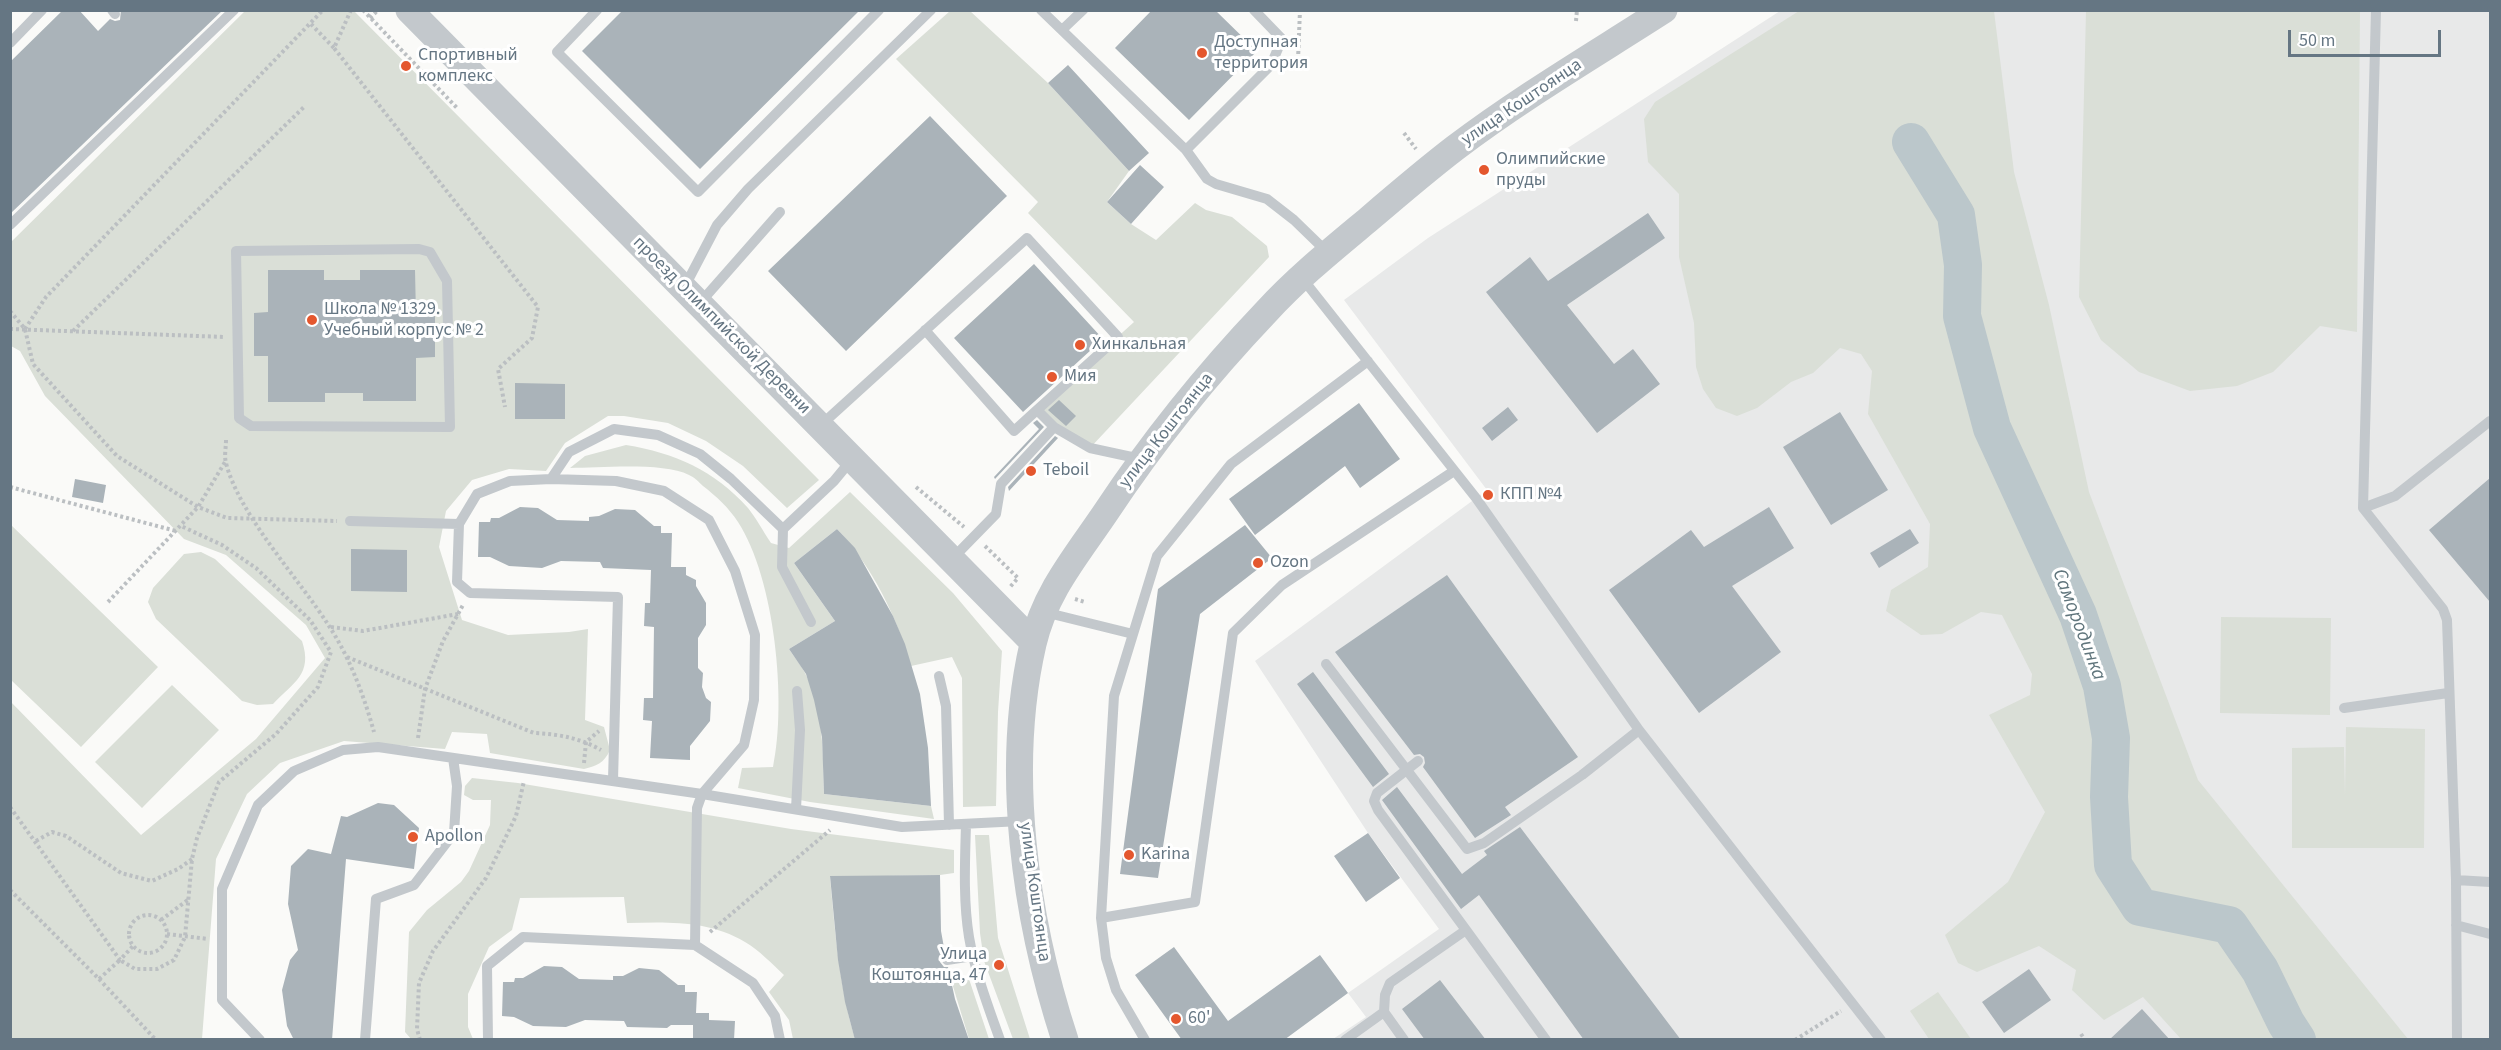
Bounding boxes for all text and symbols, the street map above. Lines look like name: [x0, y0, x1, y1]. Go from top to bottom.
scale bar: [2291, 18, 2444, 56]
text: 50 m: [2299, 28, 2335, 53]
place label: Доступная территория: [1214, 32, 1308, 74]
place label: Спортивный комплекс: [418, 45, 518, 88]
marker: Доступная территория: [1195, 46, 1209, 60]
street label: улица Коштоянца: [1458, 55, 1586, 151]
marker: Спортивный комплекс: [399, 59, 413, 73]
place label: Олимпийские пруды: [1496, 149, 1605, 192]
marker: Олимпийские пруды: [1477, 163, 1491, 177]
street label: проезд Олимпийской Деревни: [628, 233, 814, 419]
place label: Школа № 1329. Учебный корпус № 2: [324, 299, 484, 342]
marker: Школа № 1329. Учебный корпус № 2: [305, 313, 319, 327]
place label: Хинкальная: [1092, 334, 1186, 356]
marker: Хинкальная: [1073, 338, 1087, 352]
place label: Мия: [1064, 366, 1097, 388]
street label: улица Коштоянца: [1115, 369, 1219, 493]
marker: Мия: [1045, 370, 1059, 384]
place label: Teboil: [1043, 460, 1089, 482]
marker: Teboil: [1024, 464, 1038, 478]
place label: КПП №4: [1500, 484, 1562, 506]
marker: КПП №4: [1481, 488, 1495, 502]
place label: Ozon: [1270, 552, 1309, 574]
marker: Ozon: [1251, 556, 1265, 570]
water label: Самородинка: [2046, 566, 2110, 684]
street label: улица Коштоянца: [1014, 821, 1054, 963]
place label: Apollon: [425, 826, 483, 848]
marker: Apollon: [406, 830, 420, 844]
place label: Karina: [1141, 844, 1190, 866]
marker: Karina: [1122, 848, 1136, 862]
place label: Улица Коштоянца, 47: [871, 944, 987, 986]
marker: Улица Коштоянца, 47: [992, 958, 1006, 972]
place label: 60': [1188, 1008, 1210, 1030]
marker: 60': [1169, 1012, 1183, 1026]

